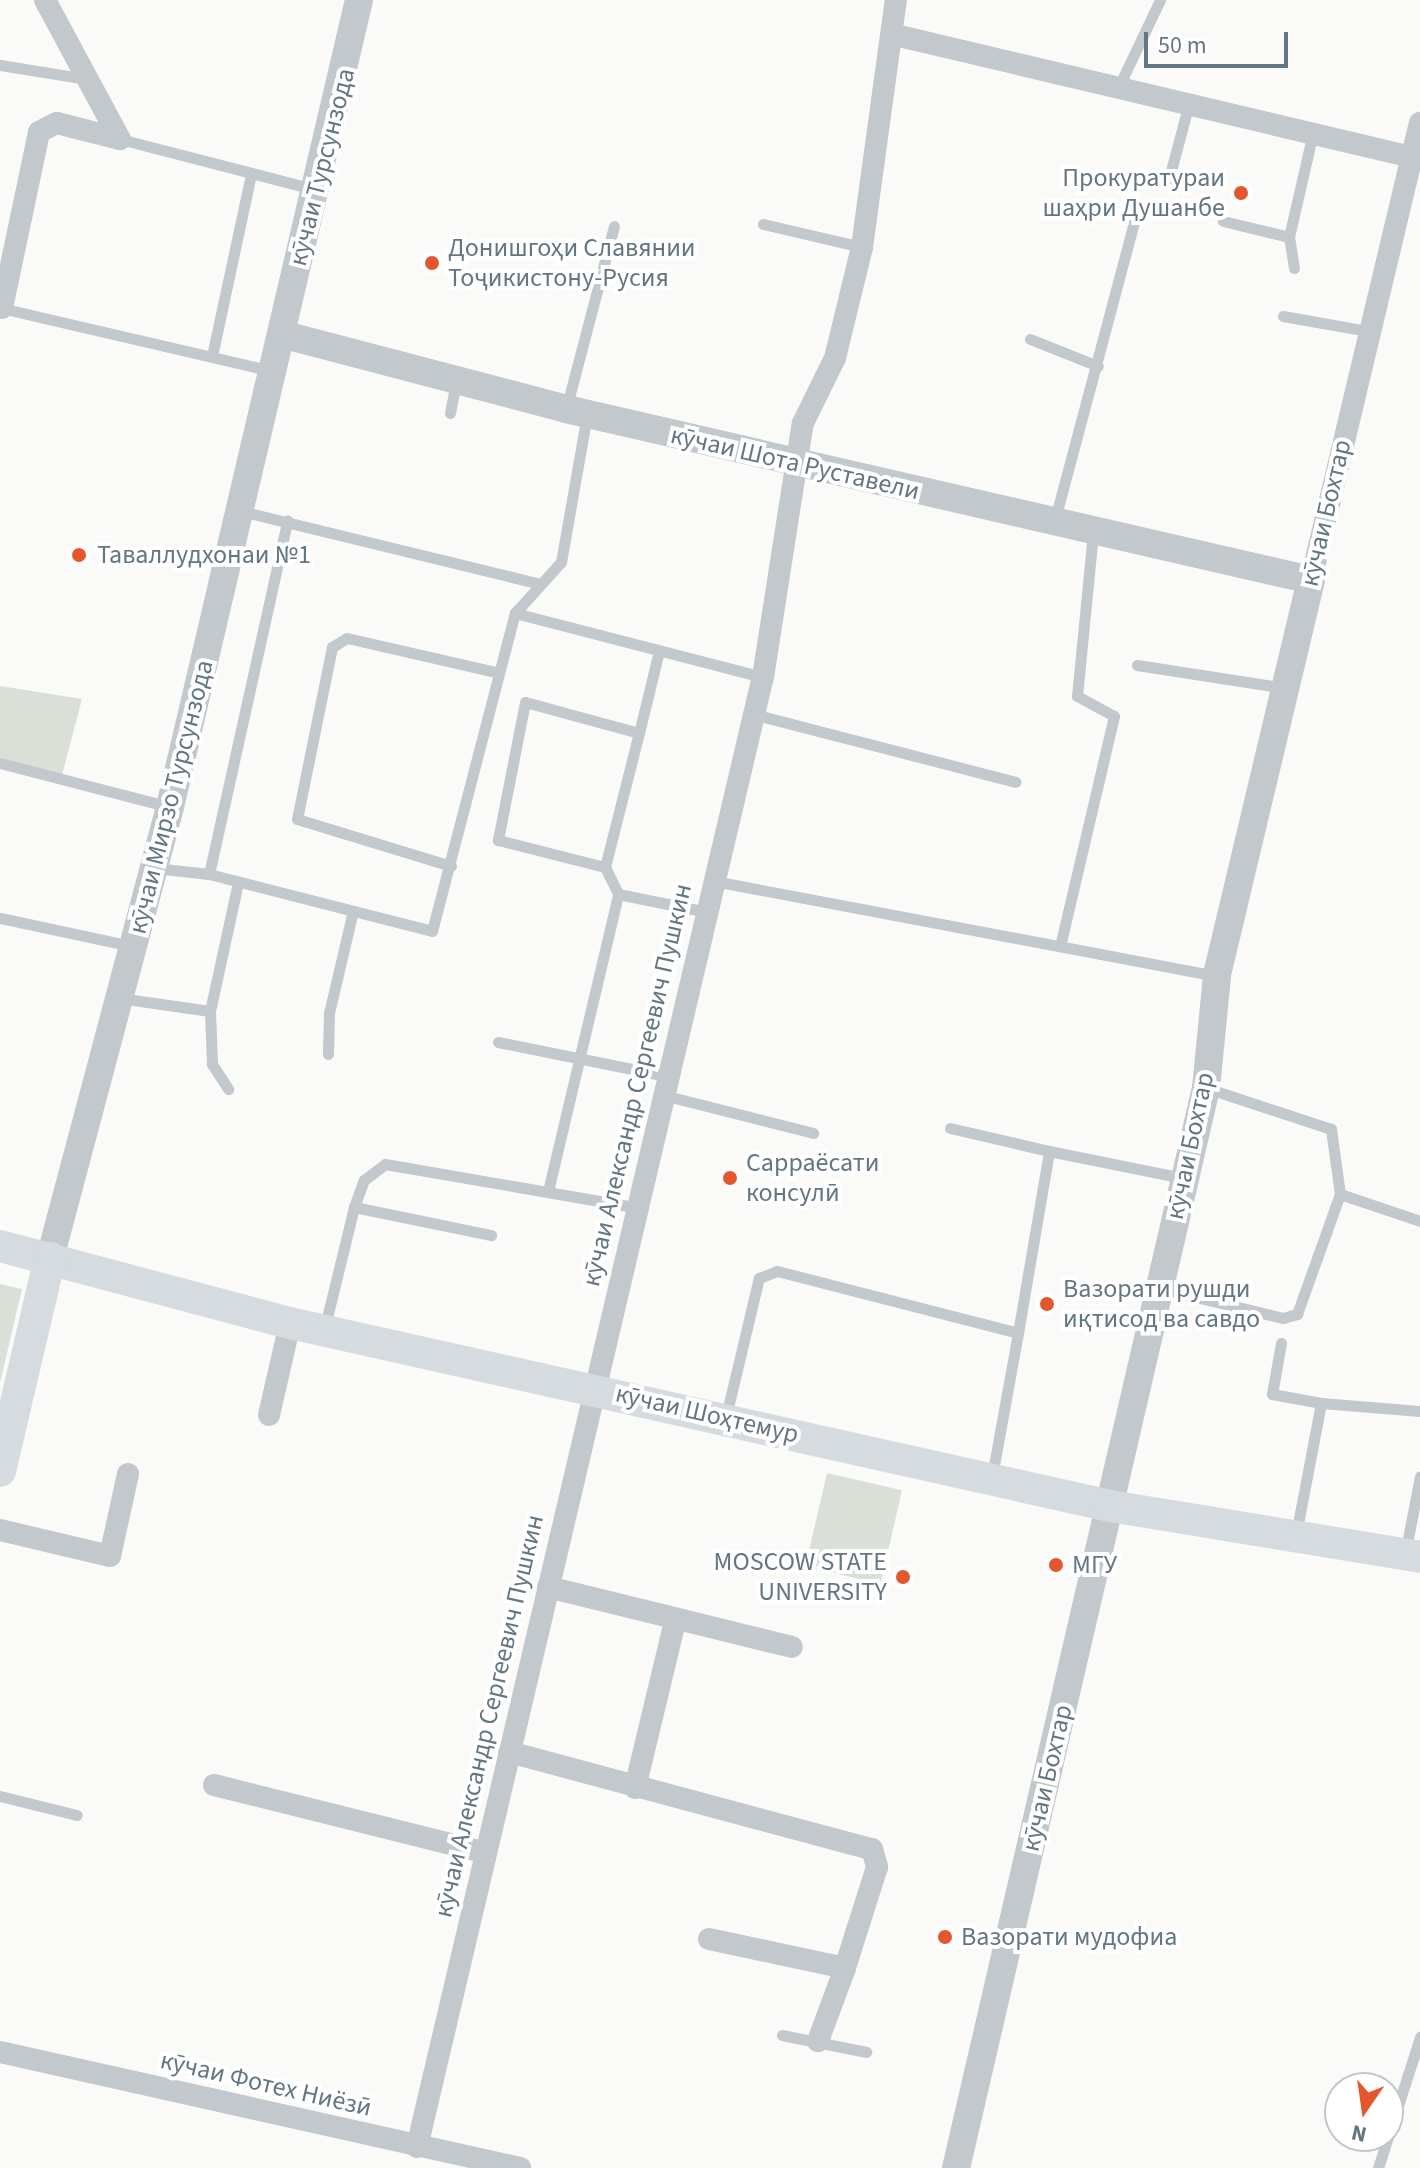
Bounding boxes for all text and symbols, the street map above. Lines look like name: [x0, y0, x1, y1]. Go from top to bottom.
scale bar: [1148, 16, 1292, 66]
text: 50 m: [1158, 28, 1207, 63]
street label: кӯчаи Турсунзода: [282, 65, 362, 269]
place label: Прокуратураи шаҳри Душанбе: [1042, 162, 1225, 224]
marker: Прокуратураи шаҳри Душанбе: [1232, 184, 1250, 202]
place label: Донишгоҳи Славянии Тоҷикистону-Русия: [448, 232, 696, 294]
marker: Донишгоҳи Славянии Тоҷикистону-Русия: [423, 254, 441, 272]
street label: кӯчаи Шота Руставели: [667, 419, 923, 507]
street label: кӯчаи Бохтар: [1294, 437, 1358, 589]
place label: Таваллудхонаи №1: [97, 539, 311, 571]
marker: Таваллудхонаи №1: [68, 544, 90, 566]
street label: кӯчаи Мирзо Турсунзода: [122, 657, 220, 937]
street label: кӯчаи Александр Сергеевич Пушкин: [575, 881, 699, 1289]
street label: кӯчаи Бохтар: [1159, 1070, 1221, 1222]
place label: Сарраёсати консулӣ: [746, 1147, 879, 1208]
marker: Сарраёсати консулӣ: [721, 1169, 739, 1187]
place label: Вазорати рушди иқтисод ва савдо: [1063, 1273, 1260, 1334]
marker: Вазорати рушди иқтисод ва савдо: [1038, 1295, 1056, 1313]
street label: кӯчаи Шоҳтемур: [612, 1378, 802, 1450]
street label: кӯчаи Александр Сергеевич Пушкин: [427, 1512, 551, 1920]
place label: MOSCOW STATE UNIVERSITY: [714, 1546, 887, 1608]
place label: МГУ: [1072, 1549, 1117, 1581]
marker: МГУ: [1047, 1556, 1065, 1574]
marker: MOSCOW STATE UNIVERSITY: [894, 1568, 912, 1586]
street label: кӯчаи Бохтар: [1015, 1702, 1079, 1854]
place label: Вазорати мудофиа: [961, 1921, 1177, 1953]
marker: Вазорати мудофиа: [936, 1928, 954, 1946]
street label: кӯчаи Фотех Ниёзӣ: [157, 2045, 375, 2123]
north arrow: [1324, 2072, 1404, 2152]
text: N: [1348, 2116, 1370, 2151]

